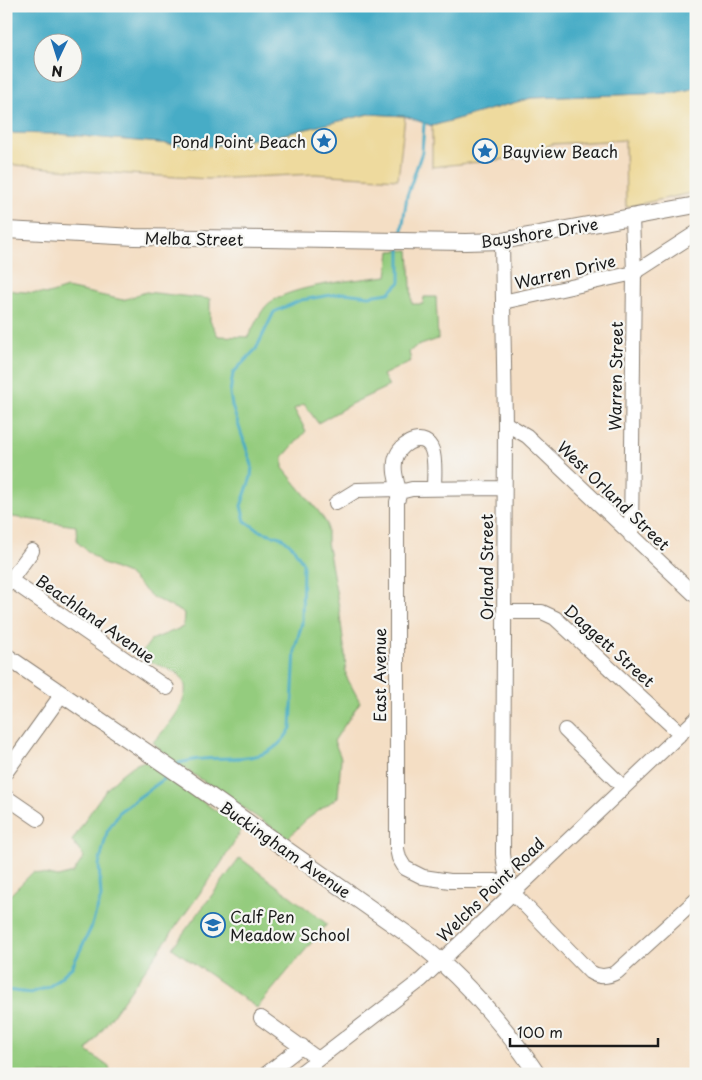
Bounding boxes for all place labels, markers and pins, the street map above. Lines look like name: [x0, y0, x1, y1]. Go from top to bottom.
place icon: Pond Point Beach: [311, 128, 337, 154]
place label: Pond Point Beach: [172, 129, 306, 153]
place icon: Bayview Beach: [472, 138, 498, 164]
place label: Bayview Beach: [502, 139, 618, 163]
place label: Calf Pen Meadow School: [230, 904, 350, 946]
school or university icon: Calf Pen Meadow School: [200, 912, 226, 938]

